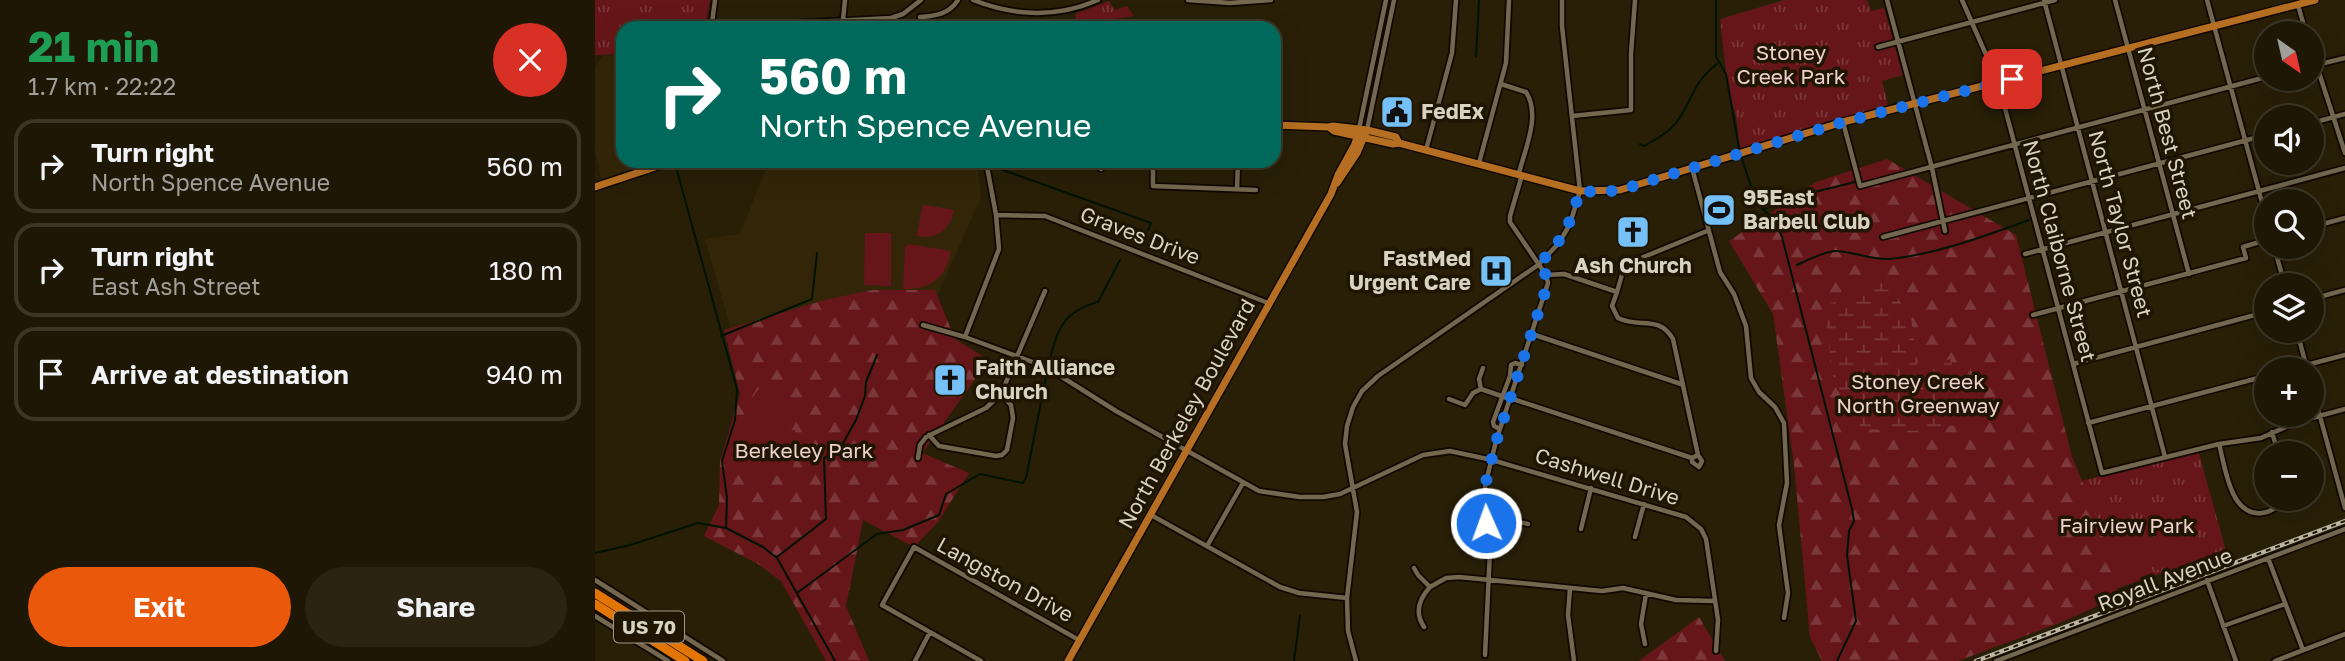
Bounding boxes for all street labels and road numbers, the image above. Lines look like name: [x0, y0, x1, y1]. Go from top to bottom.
street label: North Best Street: [2133, 44, 2203, 222]
street label: North Taylor Street: [2083, 127, 2158, 320]
street label: North Claiborne Street: [2018, 137, 2102, 364]
street label: Graves Drive: [1077, 200, 1204, 270]
street label: North Berkeley Boulevard: [1112, 294, 1260, 533]
street label: Cashwell Drive: [1532, 442, 1683, 510]
street label: Langston Drive: [933, 531, 1078, 627]
street label: Royall Avenue: [2094, 541, 2236, 617]
road number: US 70: [614, 612, 684, 642]

